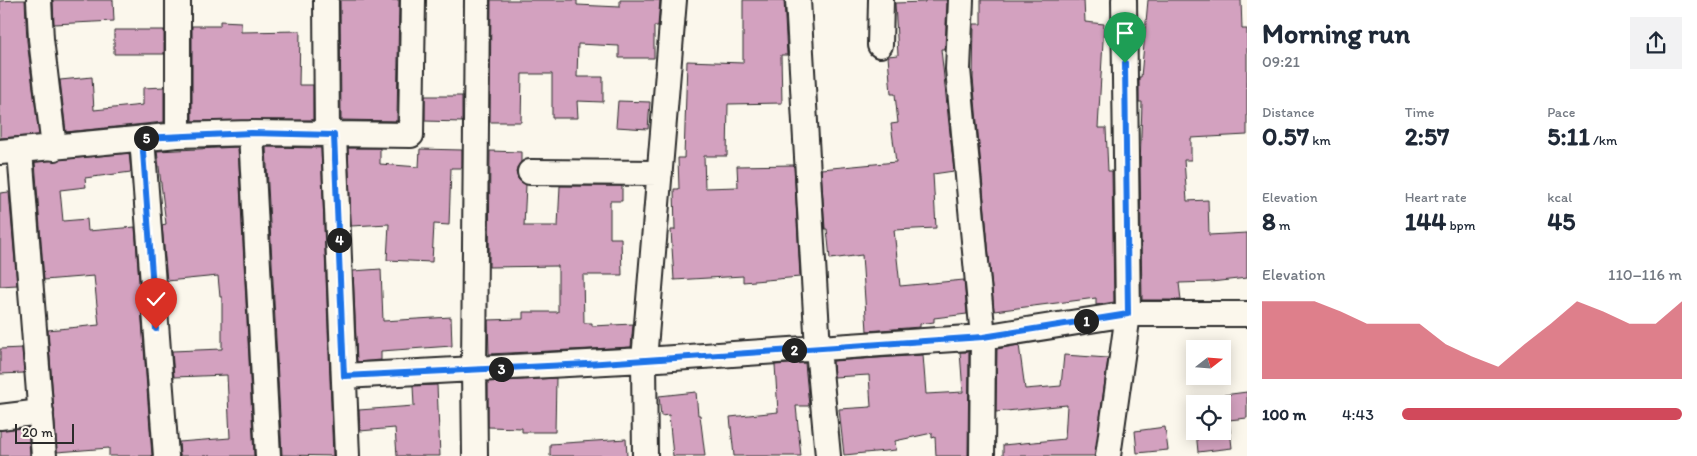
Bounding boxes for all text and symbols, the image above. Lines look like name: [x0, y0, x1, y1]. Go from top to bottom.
pin: [1104, 12, 1146, 63]
text: Morning run: [1262, 16, 1410, 50]
button: share: [1630, 17, 1682, 69]
icon: arrive: [1111, 19, 1139, 47]
text: 09:21: [1262, 52, 1300, 71]
text: Distance: [1262, 104, 1314, 121]
text: Time: [1405, 104, 1435, 121]
text: Pace: [1547, 104, 1575, 121]
text: 0.57: [1262, 121, 1309, 151]
text: 2:57: [1405, 121, 1449, 151]
text: 5:11: [1547, 121, 1590, 151]
pin: 5: [134, 126, 158, 150]
text: 5: [143, 130, 150, 147]
text: km: [1309, 132, 1331, 149]
text: /km: [1590, 132, 1617, 149]
text: Elevation: [1262, 189, 1318, 206]
text: Heart rate: [1405, 189, 1467, 206]
text: kcal: [1547, 189, 1572, 206]
text: 8: [1262, 206, 1276, 236]
text: 144: [1405, 206, 1446, 236]
text: 45: [1547, 206, 1575, 236]
text: m: [1276, 217, 1291, 234]
text: bpm: [1446, 217, 1475, 234]
pin: 4: [326, 228, 352, 252]
text: 4: [335, 232, 344, 249]
text: Elevation: [1262, 265, 1326, 284]
text: 110–116 m: [1608, 265, 1682, 284]
pin: [135, 278, 177, 329]
icon: check: [142, 285, 170, 313]
pin: 1: [1074, 308, 1098, 334]
text: 1: [1083, 313, 1090, 330]
pin: 2: [782, 338, 806, 362]
north arrow: [1186, 340, 1231, 385]
map controls: [1186, 340, 1231, 440]
text: 2: [791, 342, 798, 359]
pin: 3: [488, 356, 514, 382]
text: 3: [498, 361, 505, 378]
button: locate: [1186, 395, 1231, 440]
text: 100 m: [1262, 405, 1306, 424]
text: 4:43: [1342, 405, 1374, 424]
scale bar: [15, 421, 74, 444]
text: 20 m: [22, 424, 53, 441]

